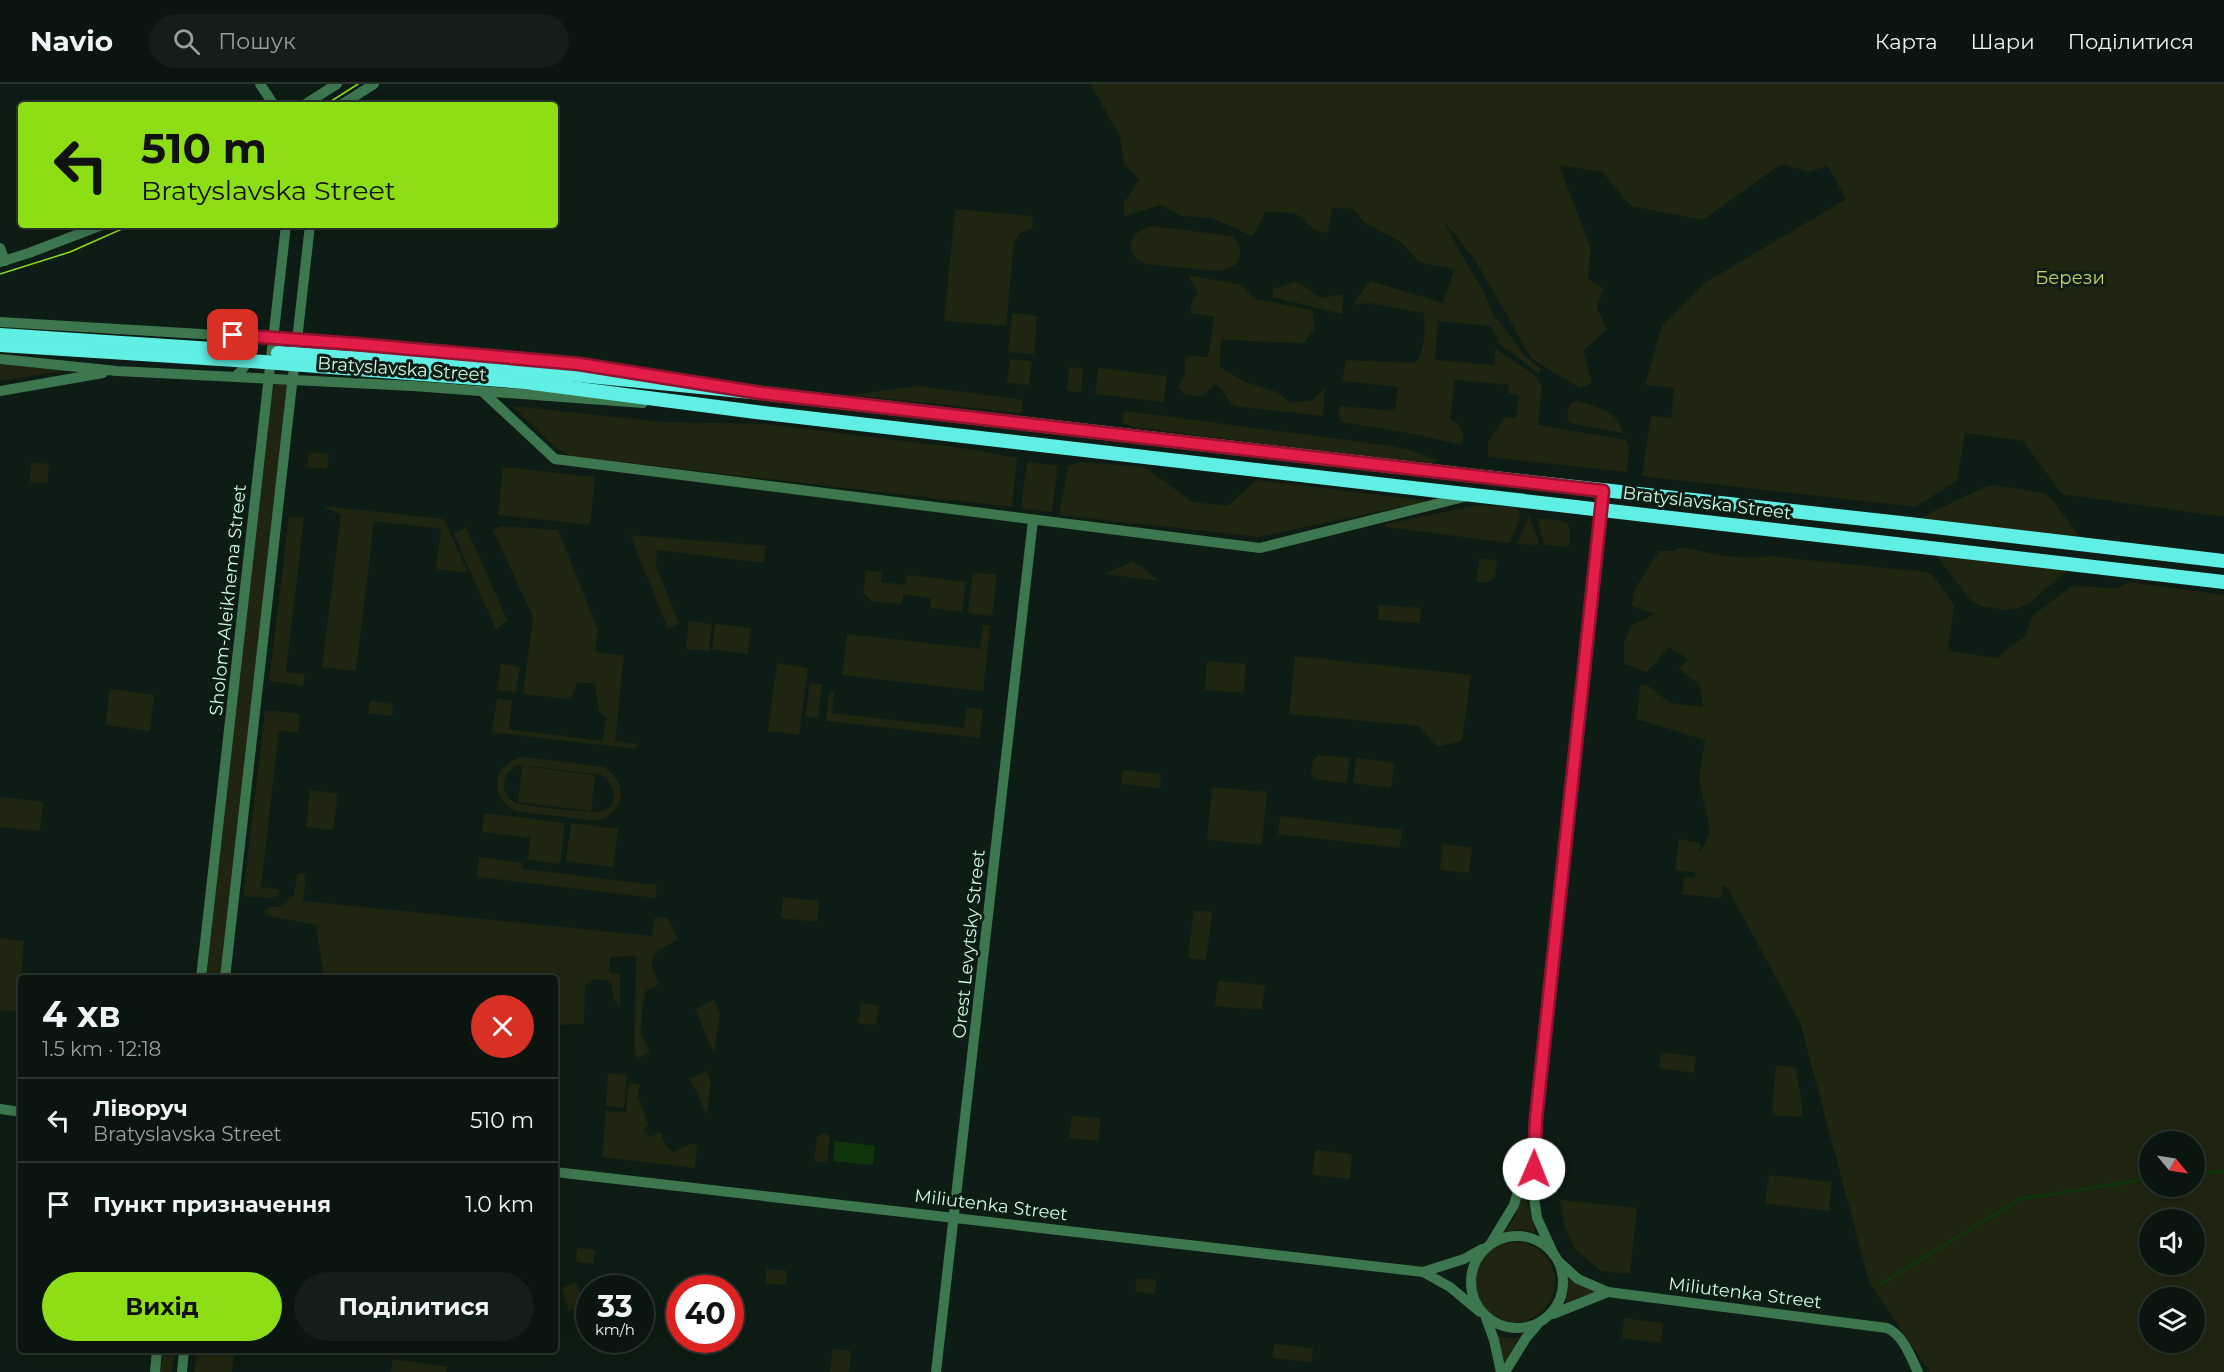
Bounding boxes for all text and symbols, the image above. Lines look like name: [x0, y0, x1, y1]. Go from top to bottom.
search box: [149, 14, 569, 68]
text: Navio: [30, 24, 113, 58]
icon: search: [170, 25, 203, 58]
text: Пошук: [218, 28, 296, 55]
text: Карта: [1875, 29, 1938, 54]
text: Шари: [1971, 29, 2035, 54]
text: Поділитися: [2068, 29, 2194, 54]
text: 510 m: [141, 122, 267, 174]
icon: left: [42, 126, 120, 204]
text: Bratyslavska Street: [141, 174, 396, 207]
park label: Берези: [2035, 267, 2105, 289]
pin: [207, 309, 258, 360]
icon: arrive: [216, 318, 249, 351]
street label: Bratyslavska Street: [317, 352, 487, 386]
street label: Bratyslavska Street: [1621, 482, 1793, 524]
street label: Sholom-Aleikhema Street: [205, 483, 251, 717]
street label: Orest Levytsky Street: [948, 848, 990, 1040]
text: 4 хв: [42, 992, 121, 1036]
button: close: [471, 995, 534, 1058]
text: 1.5 km · 12:18: [42, 1037, 161, 1061]
text: Ліворуч: [93, 1095, 188, 1122]
icon: left: [42, 1104, 75, 1137]
text: 510 m: [470, 1107, 534, 1134]
text: Bratyslavska Street: [93, 1122, 282, 1146]
north arrow: [2139, 1131, 2205, 1197]
map controls: [2139, 1131, 2205, 1353]
position arrow: [1502, 1137, 1566, 1201]
street label: Miliutenka Street: [913, 1185, 1069, 1225]
icon: arrive: [42, 1188, 75, 1221]
text: Пункт призначення: [93, 1191, 331, 1218]
text: 1.0 km: [465, 1191, 534, 1218]
button: sound: [2139, 1209, 2205, 1275]
button: Вихід: [42, 1272, 282, 1341]
button: Поділитися: [294, 1272, 534, 1341]
street label: Miliutenka Street: [1667, 1273, 1823, 1313]
speed limit sign: 40: [666, 1275, 744, 1353]
button: layers: [2139, 1287, 2205, 1353]
text: 33: [597, 1288, 633, 1325]
text: km/h: [595, 1320, 635, 1339]

